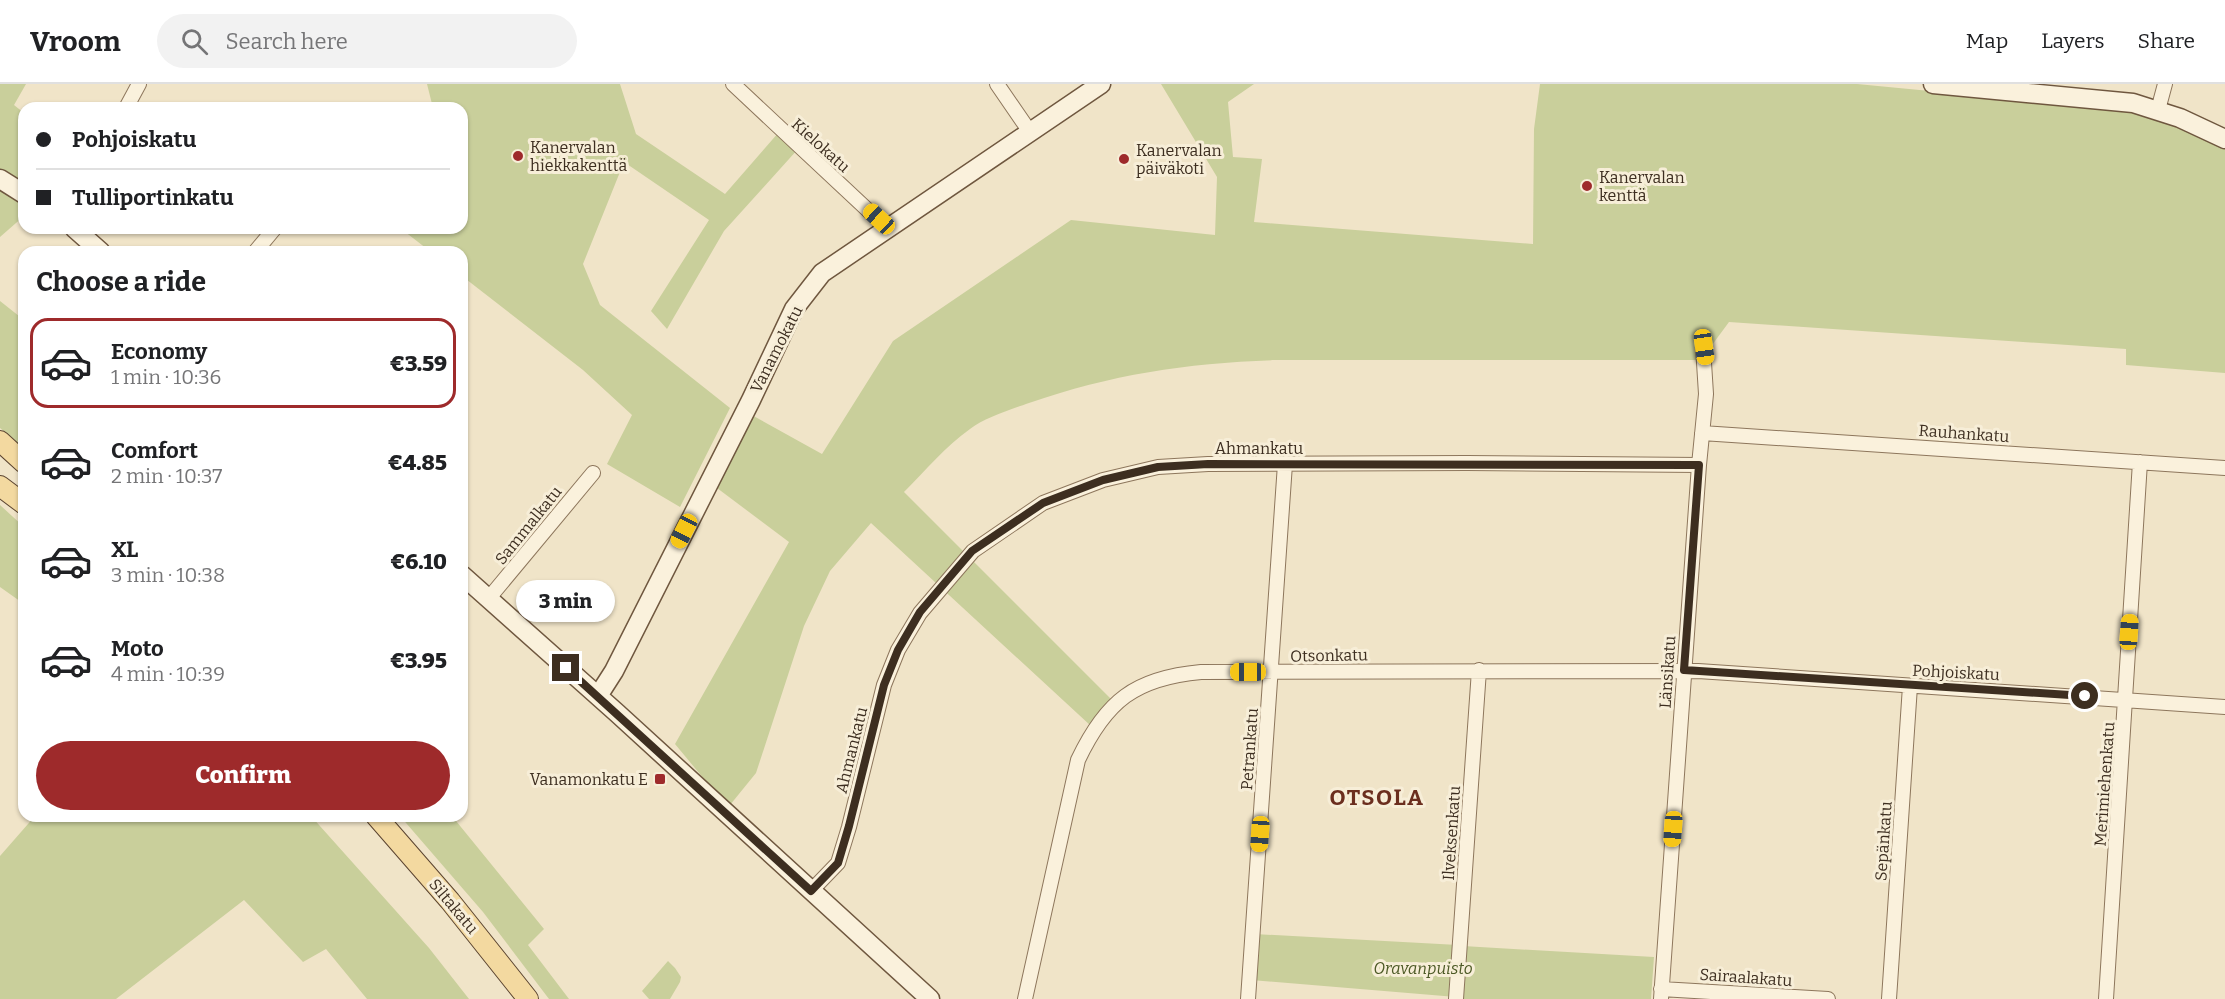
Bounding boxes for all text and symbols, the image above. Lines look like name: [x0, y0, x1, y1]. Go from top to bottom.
search box: [157, 14, 577, 68]
text: Vroom: [30, 25, 121, 58]
icon: search: [178, 25, 211, 58]
text: Search here: [226, 28, 348, 55]
text: Map: [1966, 28, 2008, 54]
text: Layers: [2041, 28, 2105, 54]
text: Share: [2138, 28, 2195, 54]
street label: Kielokatu: [788, 114, 854, 176]
text: Pohjoiskatu: [72, 126, 196, 153]
place label: Kanervalan hiekkakenttä: [530, 138, 627, 175]
place label: Kanervalan päiväkoti: [1136, 141, 1222, 178]
marker: Kanervalan hiekkakenttä: [511, 149, 525, 163]
marker: Kanervalan päiväkoti: [1117, 152, 1131, 166]
place label: Kanervalan kenttä: [1599, 168, 1685, 205]
marker: Kanervalan kenttä: [1580, 179, 1594, 193]
text: Tulliportinkatu: [72, 184, 234, 211]
car: [860, 200, 898, 238]
text: Choose a ride: [36, 266, 206, 298]
street label: Vanamokatu: [746, 303, 806, 396]
car: [1693, 328, 1715, 366]
icon: car: [39, 336, 93, 390]
text: Economy: [111, 338, 207, 365]
text: €3.59: [390, 350, 447, 377]
text: 1 min · 10:36: [111, 365, 221, 389]
street label: Rauhankatu: [1918, 421, 2010, 446]
icon: car: [39, 435, 93, 489]
text: Comfort: [111, 437, 198, 464]
street label: Ahmankatu: [1215, 439, 1303, 458]
text: €4.85: [388, 449, 447, 476]
text: 2 min · 10:37: [111, 464, 222, 488]
street label: Sammalkatu: [491, 482, 566, 568]
car: [668, 511, 700, 551]
icon: car: [39, 534, 93, 588]
text: XL: [111, 536, 138, 563]
text: €6.10: [390, 548, 447, 575]
text: 3 min · 10:38: [111, 563, 225, 587]
callout: 3 min: [516, 581, 616, 623]
text: 3 min: [539, 589, 592, 613]
car: [2119, 613, 2139, 651]
icon: car: [39, 633, 93, 687]
text: Moto: [111, 635, 164, 662]
street label: Länsikatu: [1655, 635, 1680, 709]
street label: Otsonkatu: [1290, 645, 1368, 666]
text: €3.95: [390, 647, 447, 674]
route end: [552, 654, 579, 681]
street label: Pohjoiskatu: [1912, 661, 2000, 684]
text: 4 min · 10:39: [111, 662, 225, 686]
car: [1230, 663, 1266, 681]
route start: [2071, 682, 2098, 709]
street label: Ahmankatu: [832, 705, 871, 795]
street label: Petrankatu: [1237, 707, 1262, 791]
street label: Merimiehenkatu: [2091, 721, 2118, 847]
button: Confirm: [36, 741, 450, 810]
place label: Vanamonkatu E: [530, 770, 648, 789]
marker: Vanamonkatu E: [653, 772, 667, 786]
district label: OTSOLA: [1330, 784, 1424, 811]
street label: Ilveksenkatu: [1439, 785, 1464, 881]
street label: Sepänkatu: [1871, 801, 1896, 881]
car: [1663, 810, 1683, 848]
car: [1250, 815, 1270, 853]
street label: Siltakatu: [425, 875, 482, 938]
park label: Oravanpuisto: [1373, 959, 1473, 978]
street label: Sairaalakatu: [1699, 965, 1793, 990]

